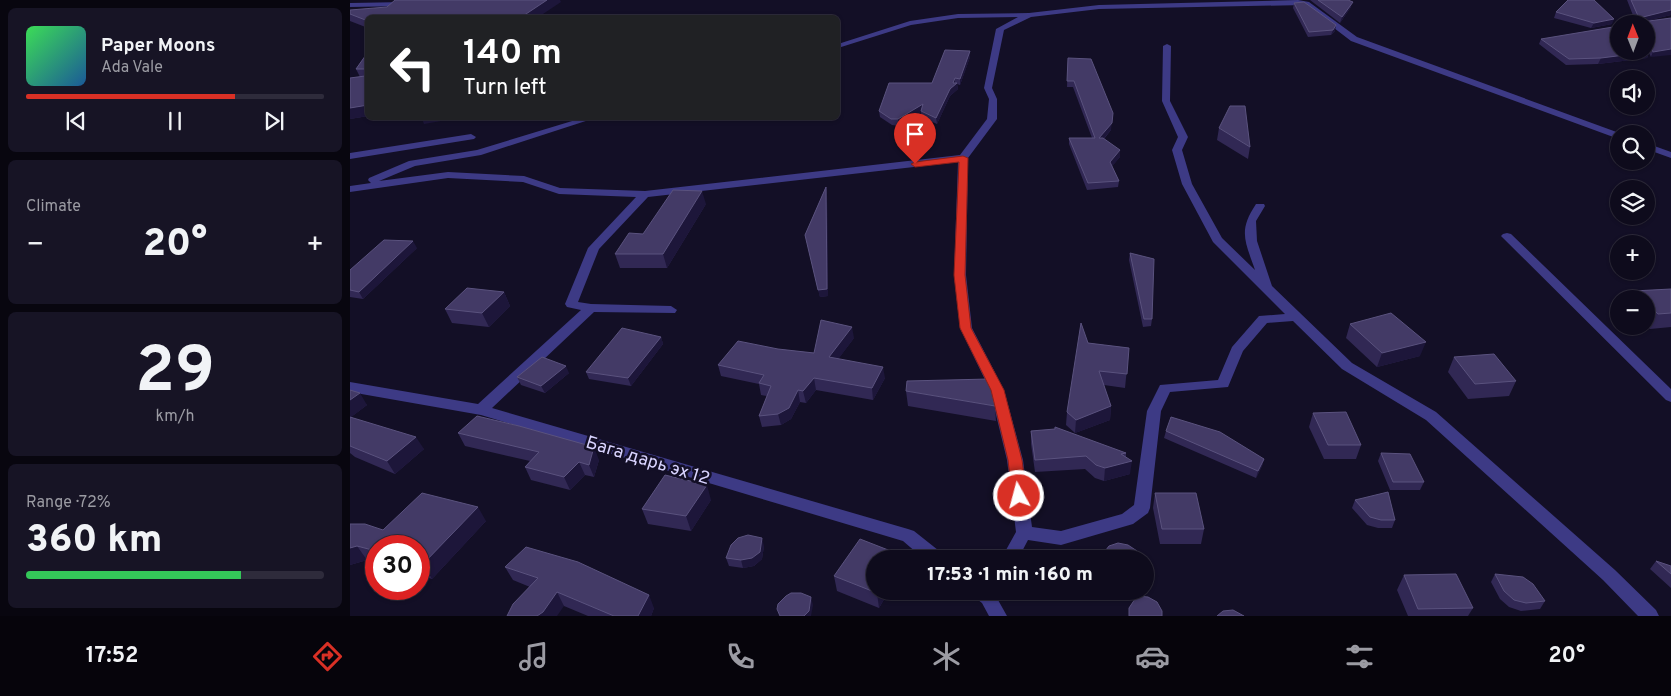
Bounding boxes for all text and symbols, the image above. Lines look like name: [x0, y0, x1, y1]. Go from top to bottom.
north arrow: [1610, 15, 1655, 60]
map controls: [1610, 15, 1655, 335]
text: 140 m: [463, 32, 562, 76]
text: Paper Moons: [101, 34, 215, 58]
icon: left: [380, 35, 445, 100]
text: Ada Vale: [101, 58, 163, 78]
button: sound: [1610, 70, 1655, 115]
text: Turn left: [463, 75, 546, 102]
icon: previous: [62, 107, 90, 135]
icon: pause: [161, 107, 189, 135]
icon: next: [260, 107, 288, 135]
pin: [894, 113, 936, 164]
icon: arrive: [901, 120, 929, 148]
button: search: [1610, 125, 1655, 170]
button: layers: [1610, 180, 1655, 225]
text: Climate: [26, 197, 81, 217]
text: 20°: [143, 221, 207, 270]
text: −: [26, 228, 44, 264]
text: +: [306, 228, 324, 264]
button: +: [1610, 235, 1655, 280]
button: −: [1610, 290, 1655, 335]
text: 29: [135, 333, 215, 415]
text: km/h: [156, 407, 194, 427]
street label: Бага дарь эх 12: [583, 432, 712, 491]
position arrow: [992, 469, 1044, 521]
text: Range · 72%: [26, 493, 111, 513]
text: 360 km: [26, 517, 162, 566]
speed limit sign: 30: [365, 535, 430, 600]
text: 17:53 · 1 min · 160 m: [927, 563, 1093, 587]
icon: directions: [310, 639, 345, 674]
icon: music: [516, 639, 551, 674]
icon: phone: [723, 639, 758, 674]
icon: climate: [929, 639, 964, 674]
icon: car: [1135, 639, 1170, 674]
icon: filters: [1342, 639, 1377, 674]
text: 17:52: [86, 643, 139, 670]
text: 20°: [1548, 643, 1585, 670]

